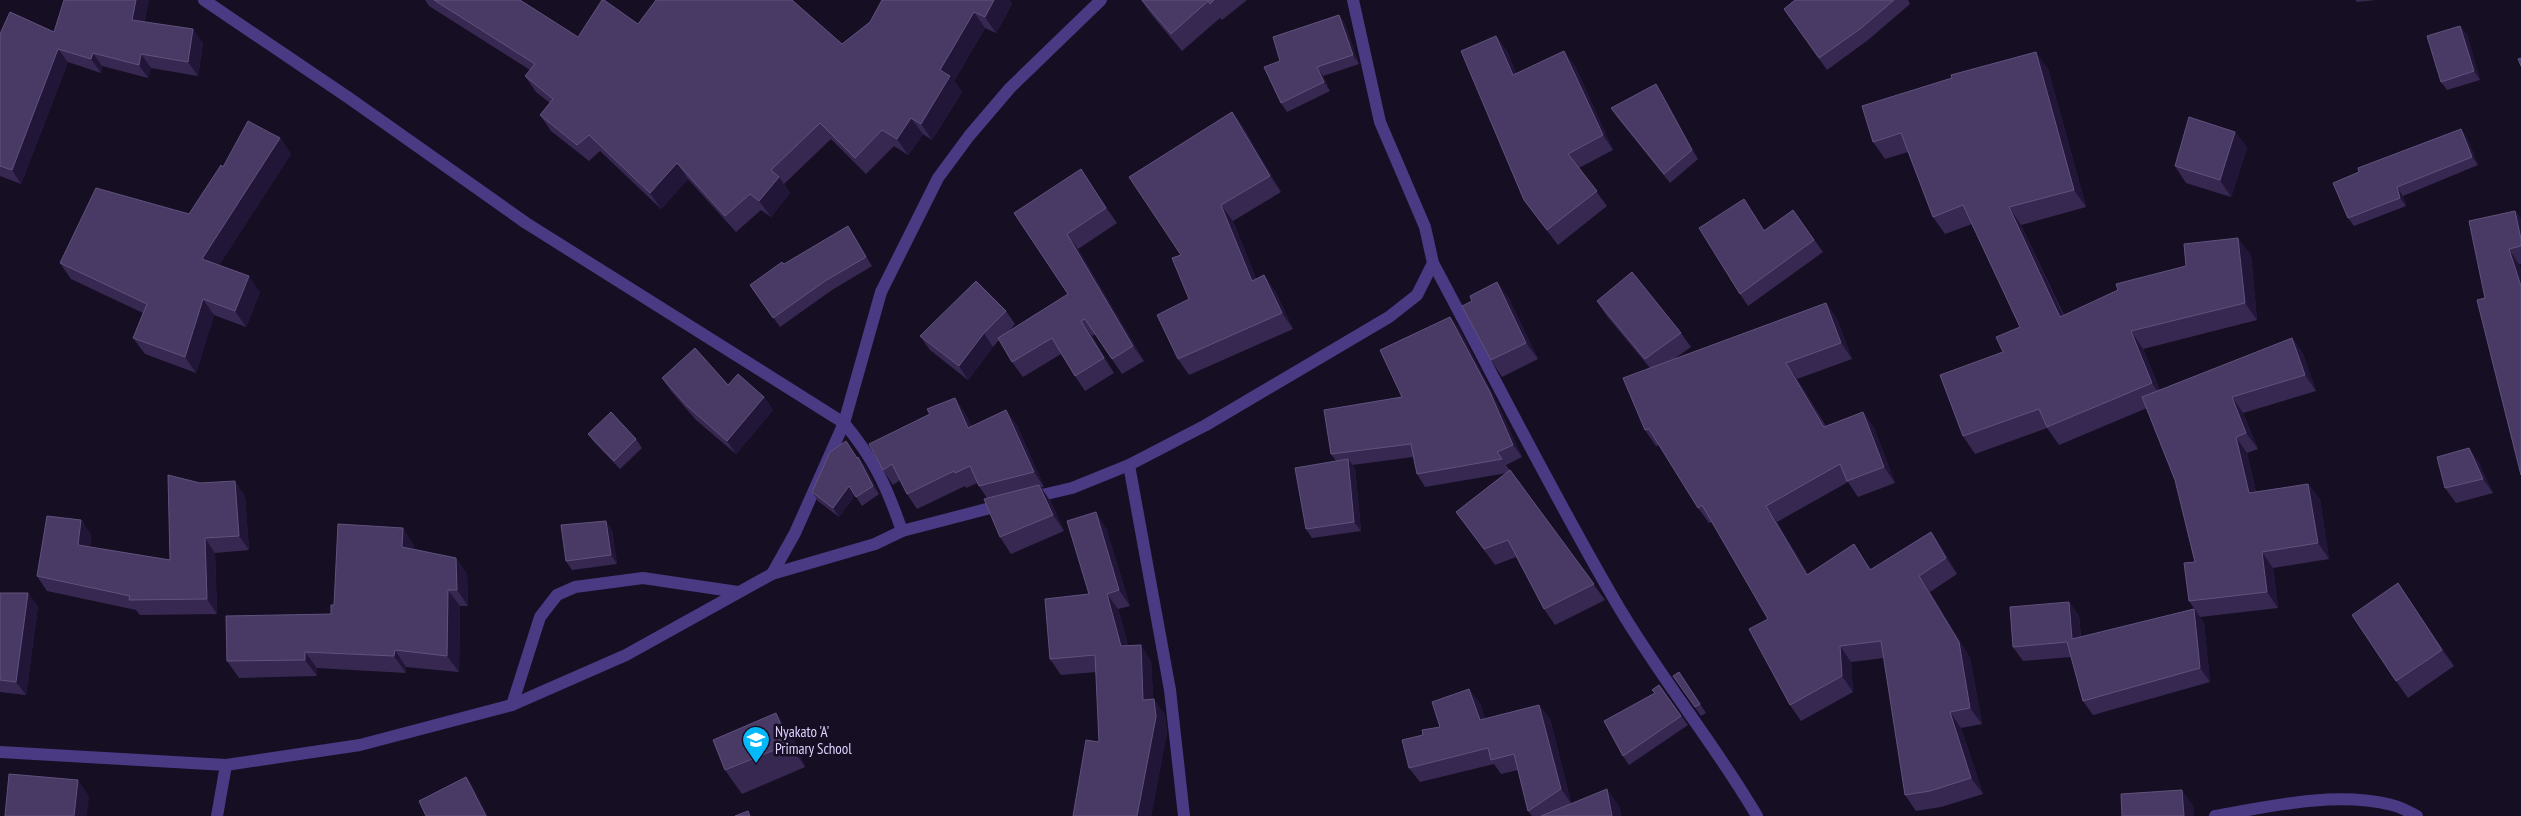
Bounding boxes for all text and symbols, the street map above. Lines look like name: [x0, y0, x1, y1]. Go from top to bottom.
place label: Nyakato 'A' Primary School: [775, 722, 852, 758]
school or university icon: Nyakato 'A' Primary School: [741, 725, 771, 764]

